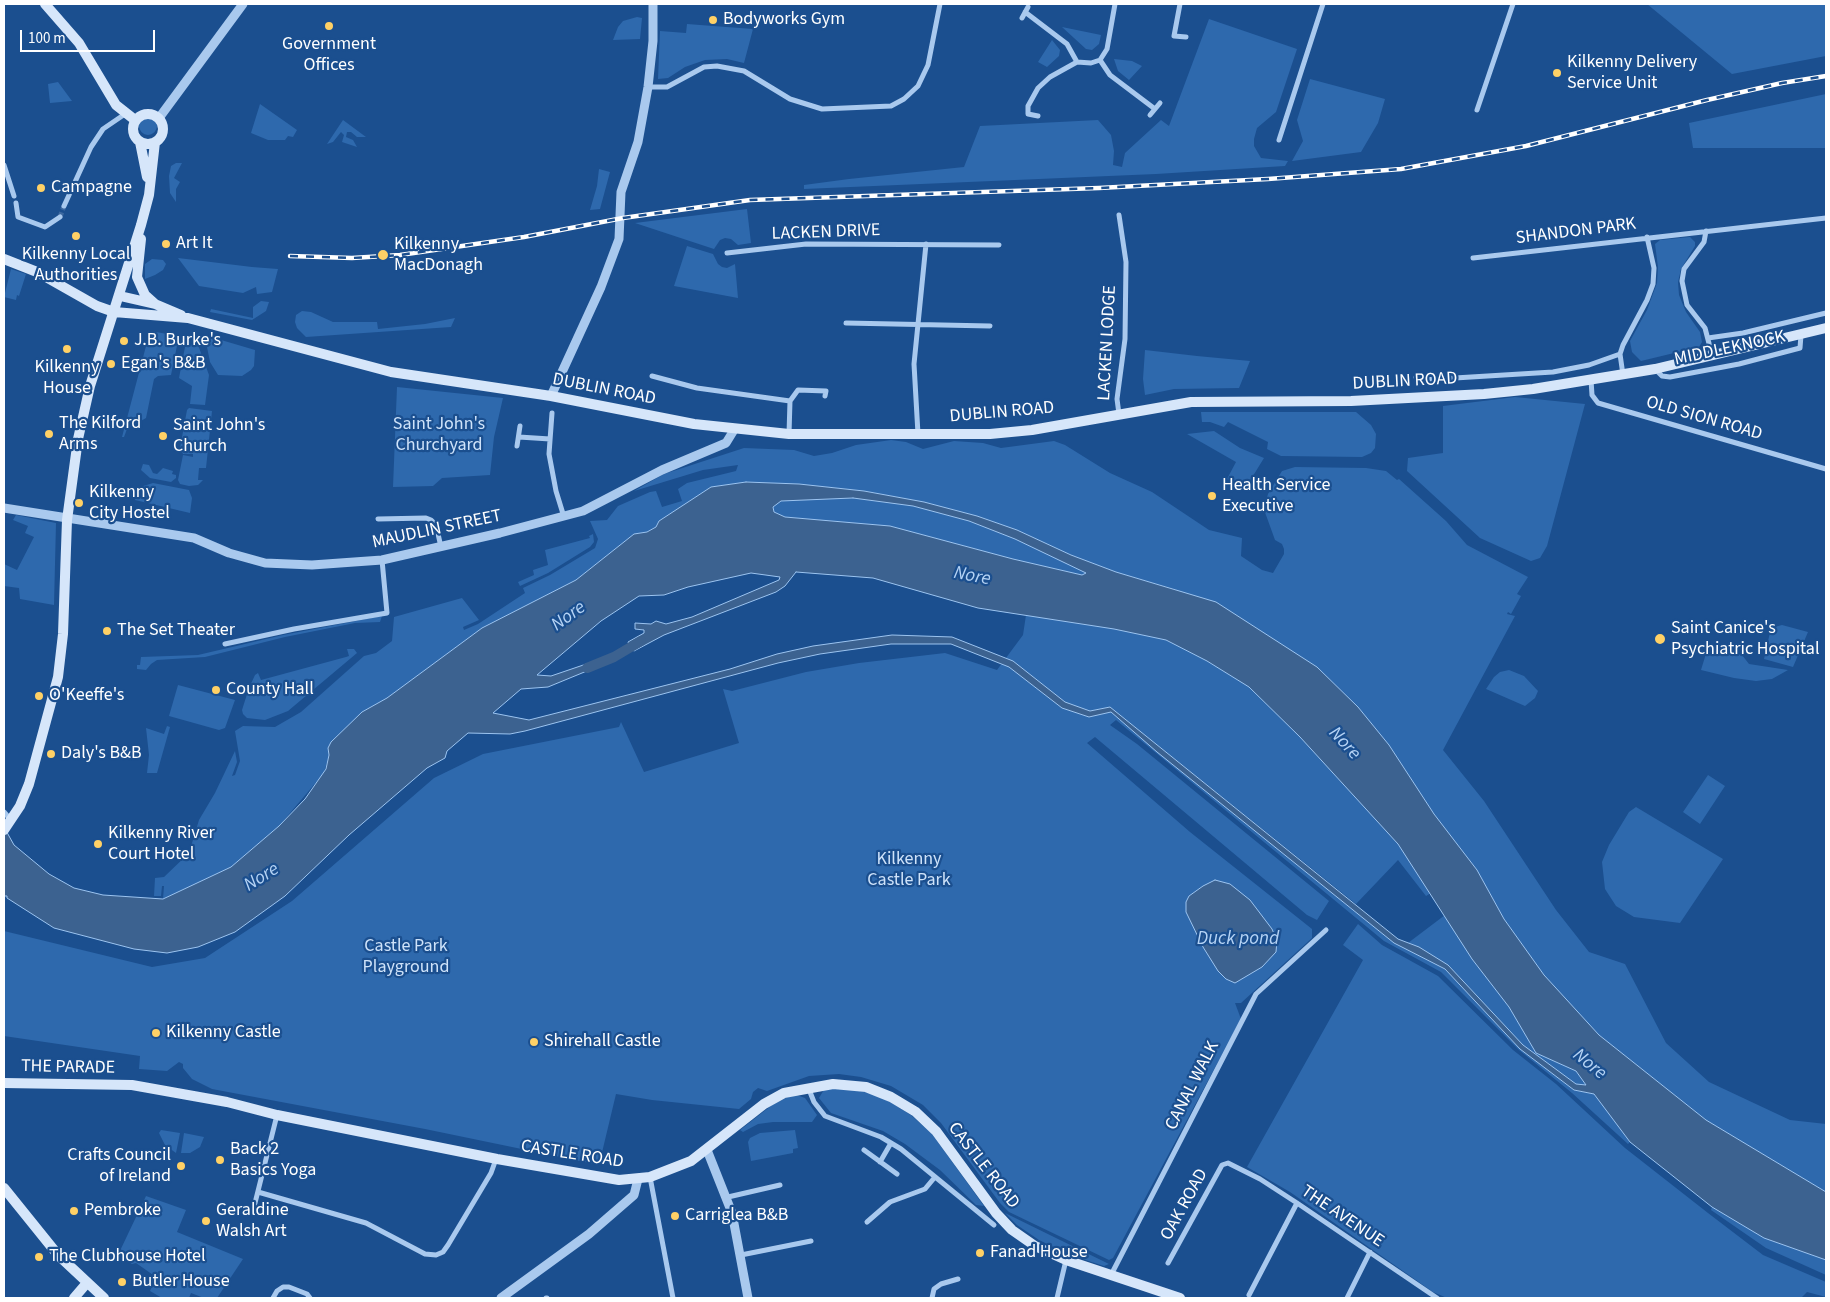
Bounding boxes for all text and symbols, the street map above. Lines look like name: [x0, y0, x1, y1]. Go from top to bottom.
place label: Bodyworks Gym: [723, 9, 845, 31]
marker: Bodyworks Gym: [707, 14, 719, 26]
scale bar: [22, 20, 158, 52]
marker: Government Offices: [323, 20, 335, 32]
text: 100 m: [28, 28, 66, 49]
place label: Government Offices: [282, 34, 376, 76]
place label: Kilkenny Delivery Service Unit: [1567, 52, 1697, 94]
marker: Kilkenny Delivery Service Unit: [1551, 67, 1563, 79]
place label: Campagne: [51, 177, 132, 199]
marker: Campagne: [35, 182, 47, 194]
street label: SHANDON PARK: [1515, 214, 1637, 250]
street label: LACKEN DRIVE: [771, 220, 881, 246]
marker: Kilkenny Local Authorities: [70, 230, 82, 242]
place label: Art It: [176, 233, 213, 255]
place label: Kilkenny MacDonagh: [394, 234, 483, 276]
marker: Art It: [160, 238, 172, 250]
place label: Kilkenny Local Authorities: [22, 244, 130, 286]
marker: Kilkenny MacDonagh: [376, 248, 390, 262]
street label: LACKEN LODGE: [1094, 285, 1122, 401]
street label: MIDDLEKNOCK: [1673, 327, 1787, 371]
place label: J.B. Burke's: [134, 330, 221, 352]
marker: J.B. Burke's: [118, 335, 130, 347]
marker: Kilkenny House: [61, 343, 73, 355]
place label: Egan's B&B: [121, 353, 206, 375]
place label: Kilkenny House: [34, 357, 100, 399]
marker: Egan's B&B: [105, 358, 117, 370]
street label: DUBLIN ROAD: [1352, 368, 1458, 396]
street label: DUBLIN ROAD: [550, 369, 658, 411]
street label: OLD SION ROAD: [1643, 392, 1765, 446]
street label: DUBLIN ROAD: [949, 398, 1055, 428]
place label: The Kilford Arms: [59, 413, 141, 456]
park label: Saint John's Churchyard: [393, 414, 485, 456]
place label: Saint John's Church: [173, 415, 265, 458]
marker: The Kilford Arms: [43, 428, 55, 440]
marker: Saint John's Church: [157, 430, 169, 442]
place label: Health Service Executive: [1222, 475, 1330, 518]
place label: Kilkenny City Hostel: [89, 482, 170, 524]
marker: Health Service Executive: [1206, 490, 1218, 502]
marker: Kilkenny City Hostel: [73, 497, 85, 509]
street label: MAUDLIN STREET: [370, 506, 504, 554]
water label: Nore: [952, 562, 992, 592]
water label: Nore: [547, 597, 591, 637]
place label: Saint Canice's Psychiatric Hospital: [1671, 618, 1819, 660]
place label: The Set Theater: [117, 620, 235, 642]
marker: The Set Theater: [101, 625, 113, 637]
marker: Saint Canice's Psychiatric Hospital: [1653, 632, 1667, 646]
place label: County Hall: [226, 679, 314, 701]
marker: County Hall: [210, 684, 222, 696]
place label: O'Keeffe's: [49, 685, 124, 707]
marker: O'Keeffe's: [33, 690, 45, 702]
water label: Nore: [1323, 723, 1365, 765]
place label: Daly's B&B: [61, 743, 142, 765]
marker: Daly's B&B: [45, 748, 57, 760]
place label: Kilkenny River Court Hotel: [108, 823, 215, 866]
marker: Kilkenny River Court Hotel: [92, 838, 104, 850]
park label: Kilkenny Castle Park: [867, 849, 951, 892]
water label: Nore: [240, 859, 284, 897]
water label: Duck pond: [1197, 929, 1279, 951]
park label: Castle Park Playground: [363, 936, 449, 979]
place label: Kilkenny Castle: [166, 1022, 281, 1044]
marker: Kilkenny Castle: [150, 1027, 162, 1039]
place label: Shirehall Castle: [544, 1031, 661, 1053]
marker: Shirehall Castle: [528, 1036, 540, 1048]
street label: CANAL WALK: [1161, 1038, 1225, 1134]
water label: Nore: [1567, 1045, 1611, 1085]
street label: THE PARADE: [21, 1056, 115, 1080]
street label: CASTLE ROAD: [943, 1119, 1023, 1213]
street label: CASTLE ROAD: [519, 1136, 625, 1174]
place label: Back 2 Basics Yoga: [230, 1139, 316, 1182]
place label: Crafts Council of Ireland: [67, 1145, 171, 1188]
marker: Back 2 Basics Yoga: [214, 1154, 226, 1166]
marker: Crafts Council of Ireland: [175, 1160, 187, 1172]
street label: OAK ROAD: [1157, 1165, 1213, 1245]
street label: THE AVENUE: [1296, 1181, 1388, 1253]
place label: Pembroke: [84, 1200, 161, 1222]
place label: Geraldine Walsh Art: [216, 1200, 289, 1242]
marker: Pembroke: [68, 1205, 80, 1217]
place label: Carriglea B&B: [685, 1205, 788, 1227]
marker: Carriglea B&B: [669, 1210, 681, 1222]
marker: Geraldine Walsh Art: [200, 1215, 212, 1227]
place label: Fanad House: [990, 1242, 1088, 1264]
place label: The Clubhouse Hotel: [49, 1246, 206, 1268]
marker: Fanad House: [974, 1247, 986, 1259]
marker: The Clubhouse Hotel: [33, 1251, 45, 1263]
place label: Butler House: [132, 1271, 230, 1293]
marker: Butler House: [116, 1276, 128, 1288]

